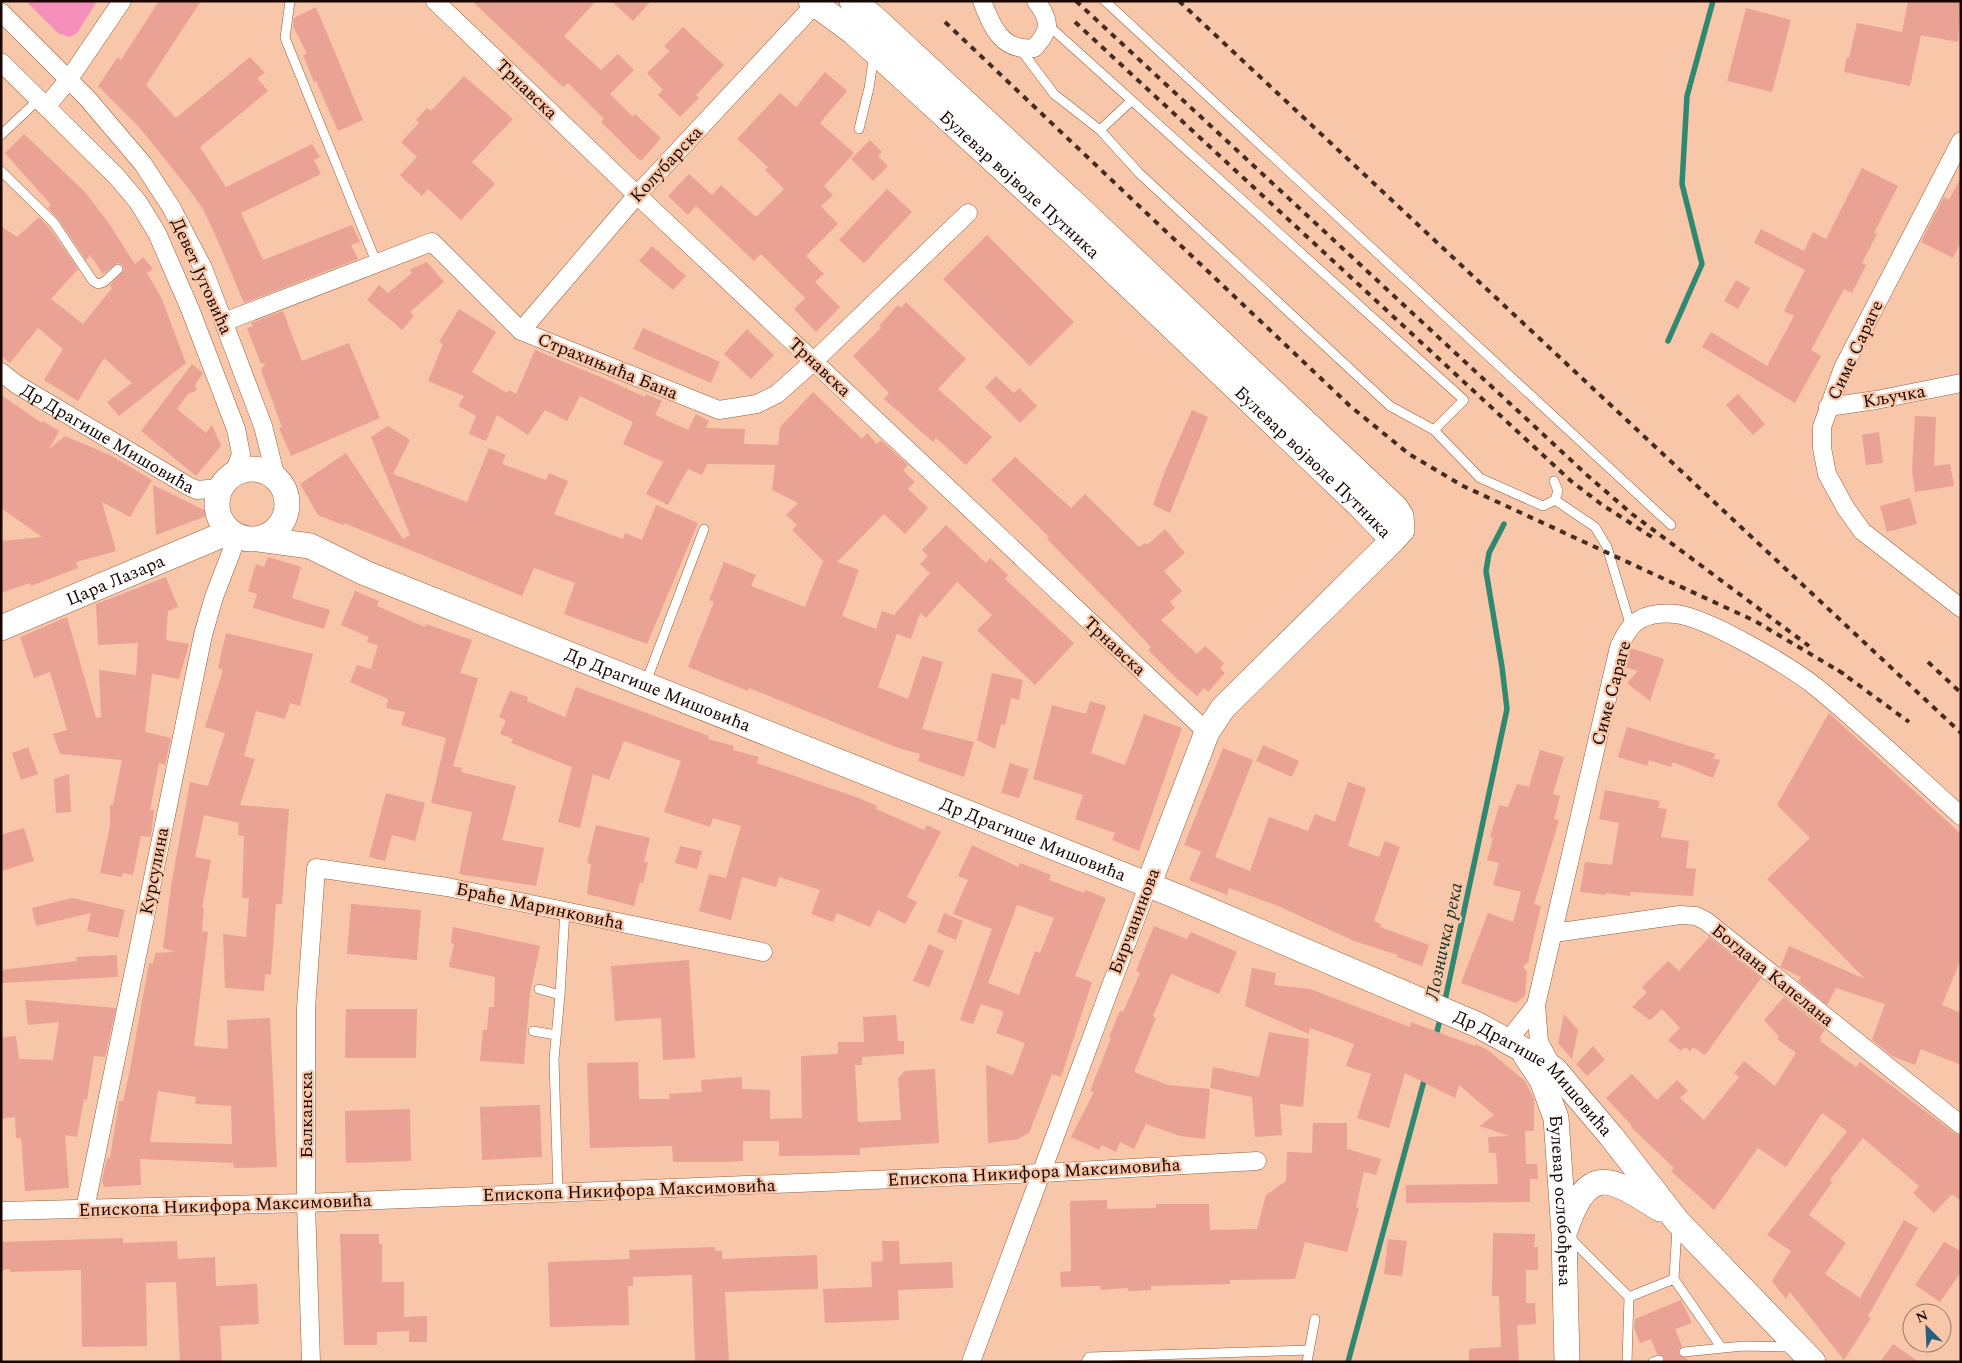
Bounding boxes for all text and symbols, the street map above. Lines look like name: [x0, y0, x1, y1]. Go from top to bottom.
street label: Трнавска: [489, 53, 564, 126]
street label: Булевар војводе Путника: [933, 104, 1106, 266]
street label: Колубарска: [624, 120, 709, 209]
street label: Девет Југовића: [164, 214, 239, 339]
street label: Симе Сараге: [1820, 296, 1890, 405]
street label: Страхињића Бана: [534, 326, 682, 407]
street label: Трнавска: [782, 331, 857, 404]
street label: Др Драгише Мишовића: [16, 377, 199, 501]
street label: Кључка: [1861, 378, 1928, 415]
street label: Булевар војводе Путника: [1228, 380, 1398, 545]
street label: Цара Лазара: [62, 547, 169, 613]
street label: Трнавска: [1077, 610, 1152, 683]
street label: Симе Сараге: [1585, 638, 1638, 749]
street label: Др Драгише Мишовића: [561, 641, 755, 739]
street label: Др Драгише Мишовића: [936, 790, 1130, 889]
street label: Курсулина: [133, 825, 176, 917]
street label: Бирчанинова: [1102, 864, 1167, 978]
street label: Браће Маринковића: [453, 876, 626, 938]
water label: Лозничка река: [1418, 880, 1471, 1004]
street label: Богдана Капелана: [1706, 917, 1840, 1033]
street label: Др Драгише Мишовића: [1449, 1003, 1619, 1143]
street label: Балканска: [293, 1071, 320, 1159]
street label: Булевар ослобођења: [1542, 1114, 1578, 1287]
street label: Епископа Никифора Максимовића: [887, 1151, 1181, 1194]
street label: Епископа Никифора Максимовића: [482, 1172, 776, 1209]
street label: Епископа Никифора Максимовића: [78, 1187, 372, 1224]
north arrow: [1902, 1303, 1952, 1353]
text: N: [1912, 1305, 1931, 1328]

